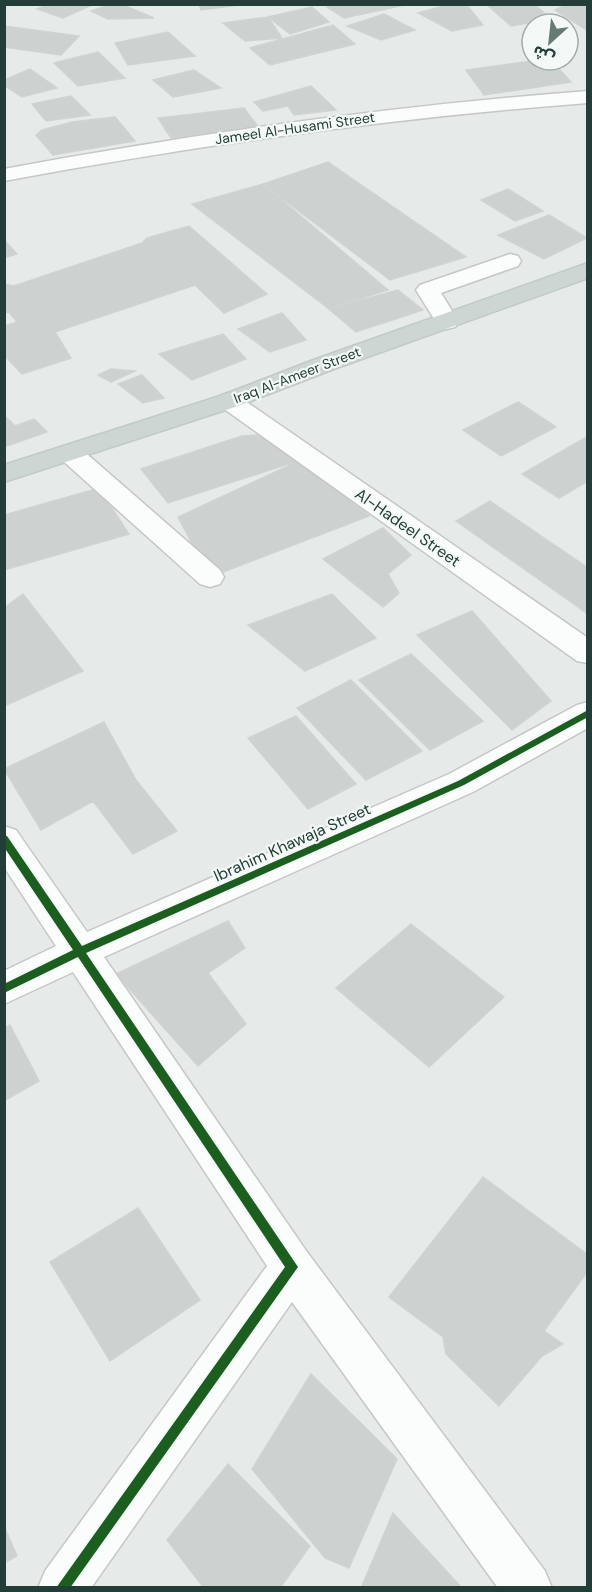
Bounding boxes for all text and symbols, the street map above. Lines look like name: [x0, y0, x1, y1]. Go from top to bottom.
north arrow: [520, 12, 580, 72]
text: ش: [529, 41, 558, 69]
street label: Jameel Al-Husami Street: [214, 108, 376, 148]
street label: Iraq Al-Ameer Street: [231, 343, 363, 407]
street label: Al-Hadeel Street: [351, 483, 464, 572]
street label: Ibrahim Khawaja Street: [210, 798, 374, 887]

